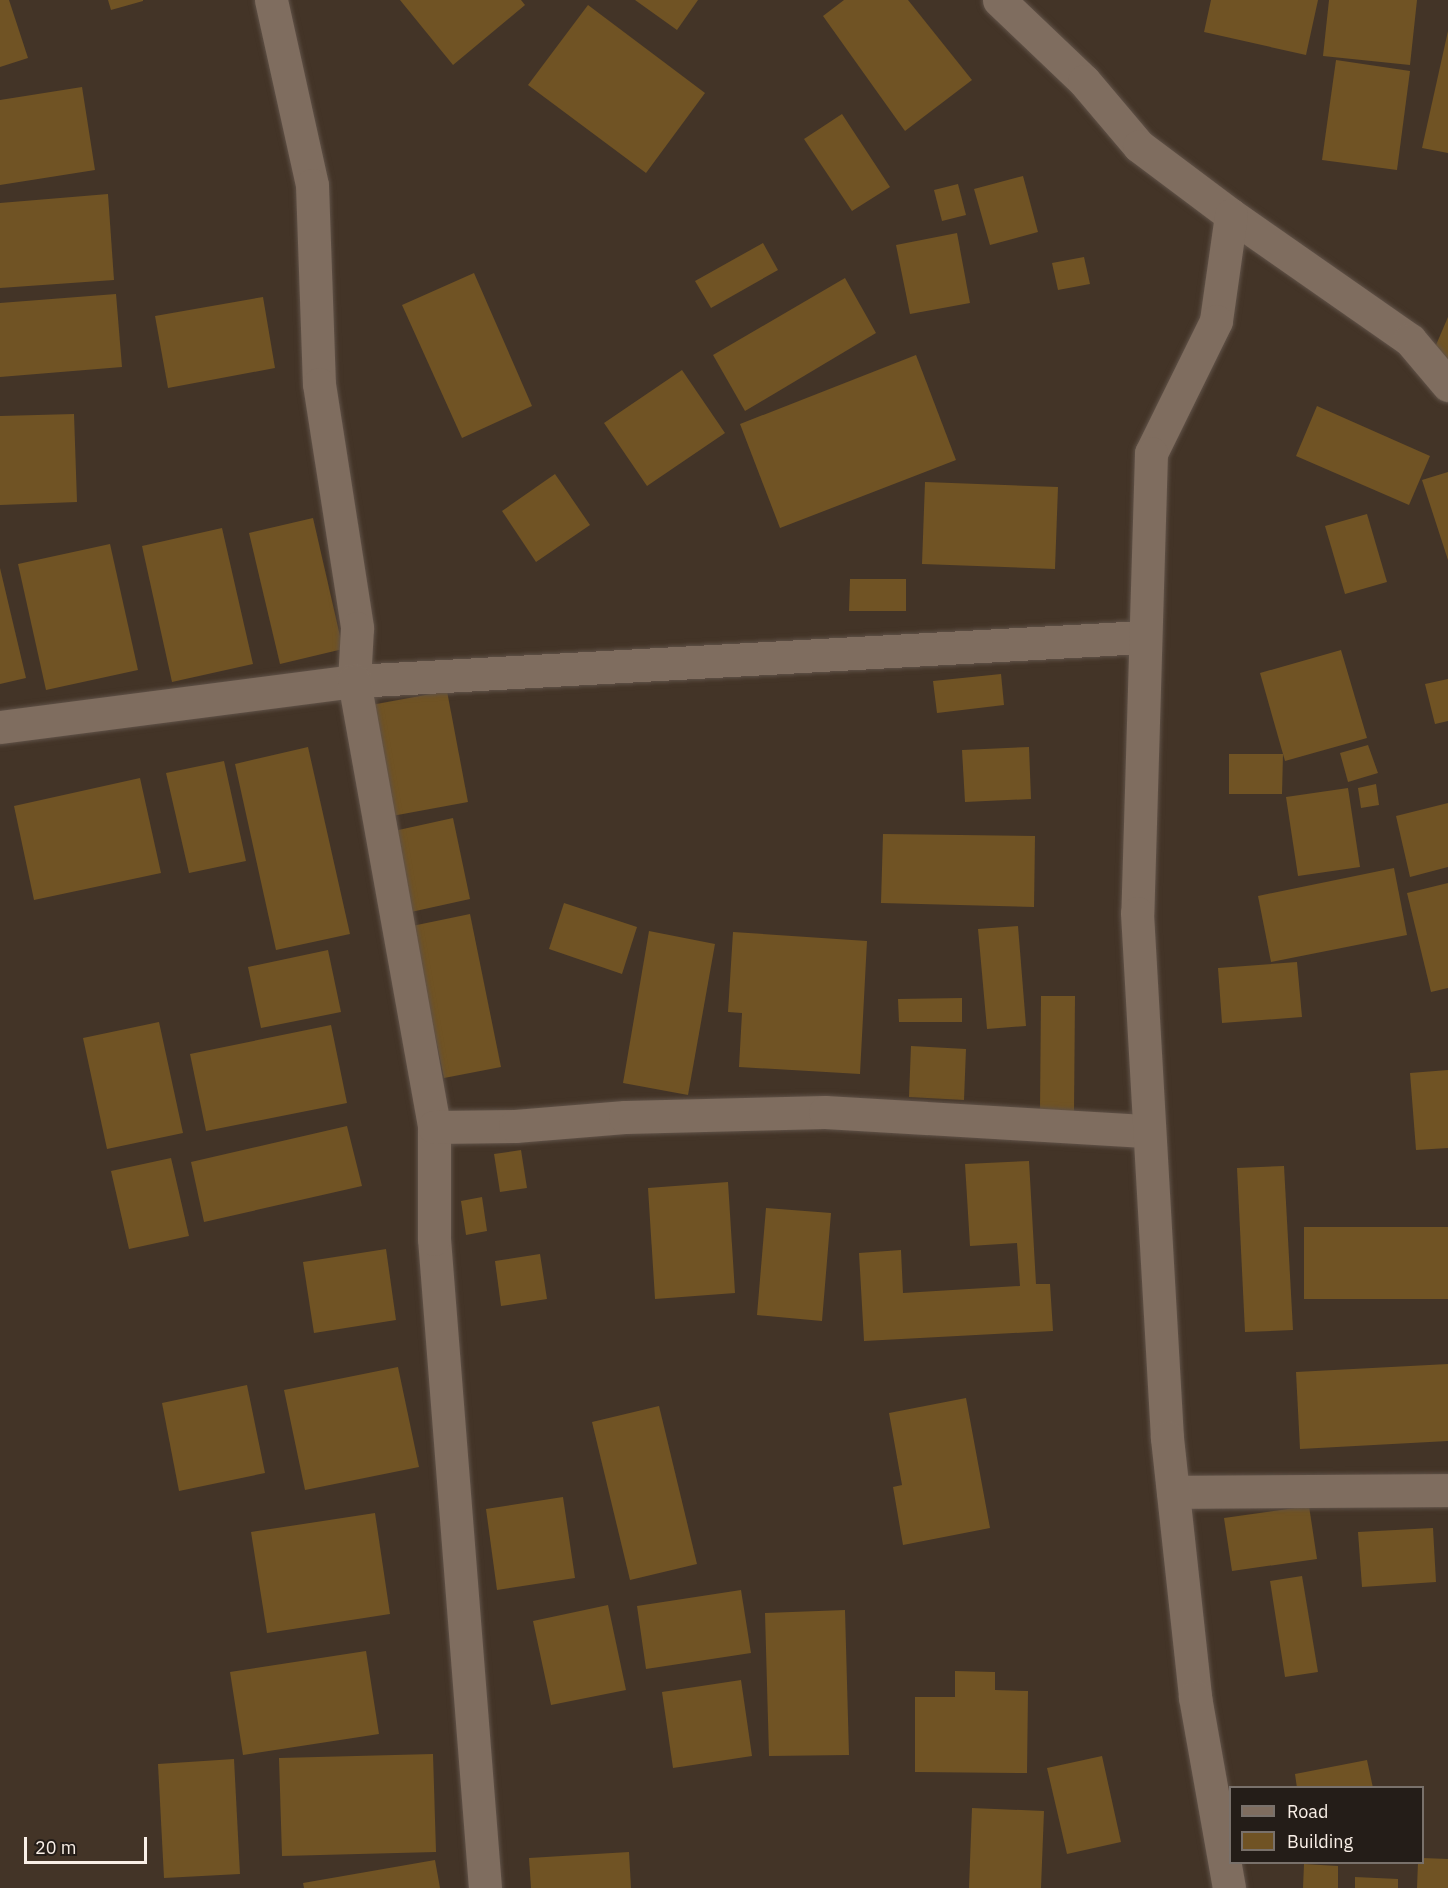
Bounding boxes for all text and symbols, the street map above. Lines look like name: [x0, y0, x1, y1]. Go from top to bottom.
legend: [1229, 1786, 1424, 1864]
text: Road: [1287, 1800, 1328, 1823]
scale bar: [27, 1825, 150, 1863]
text: Building: [1287, 1830, 1353, 1853]
text: 20 m: [35, 1836, 77, 1859]

